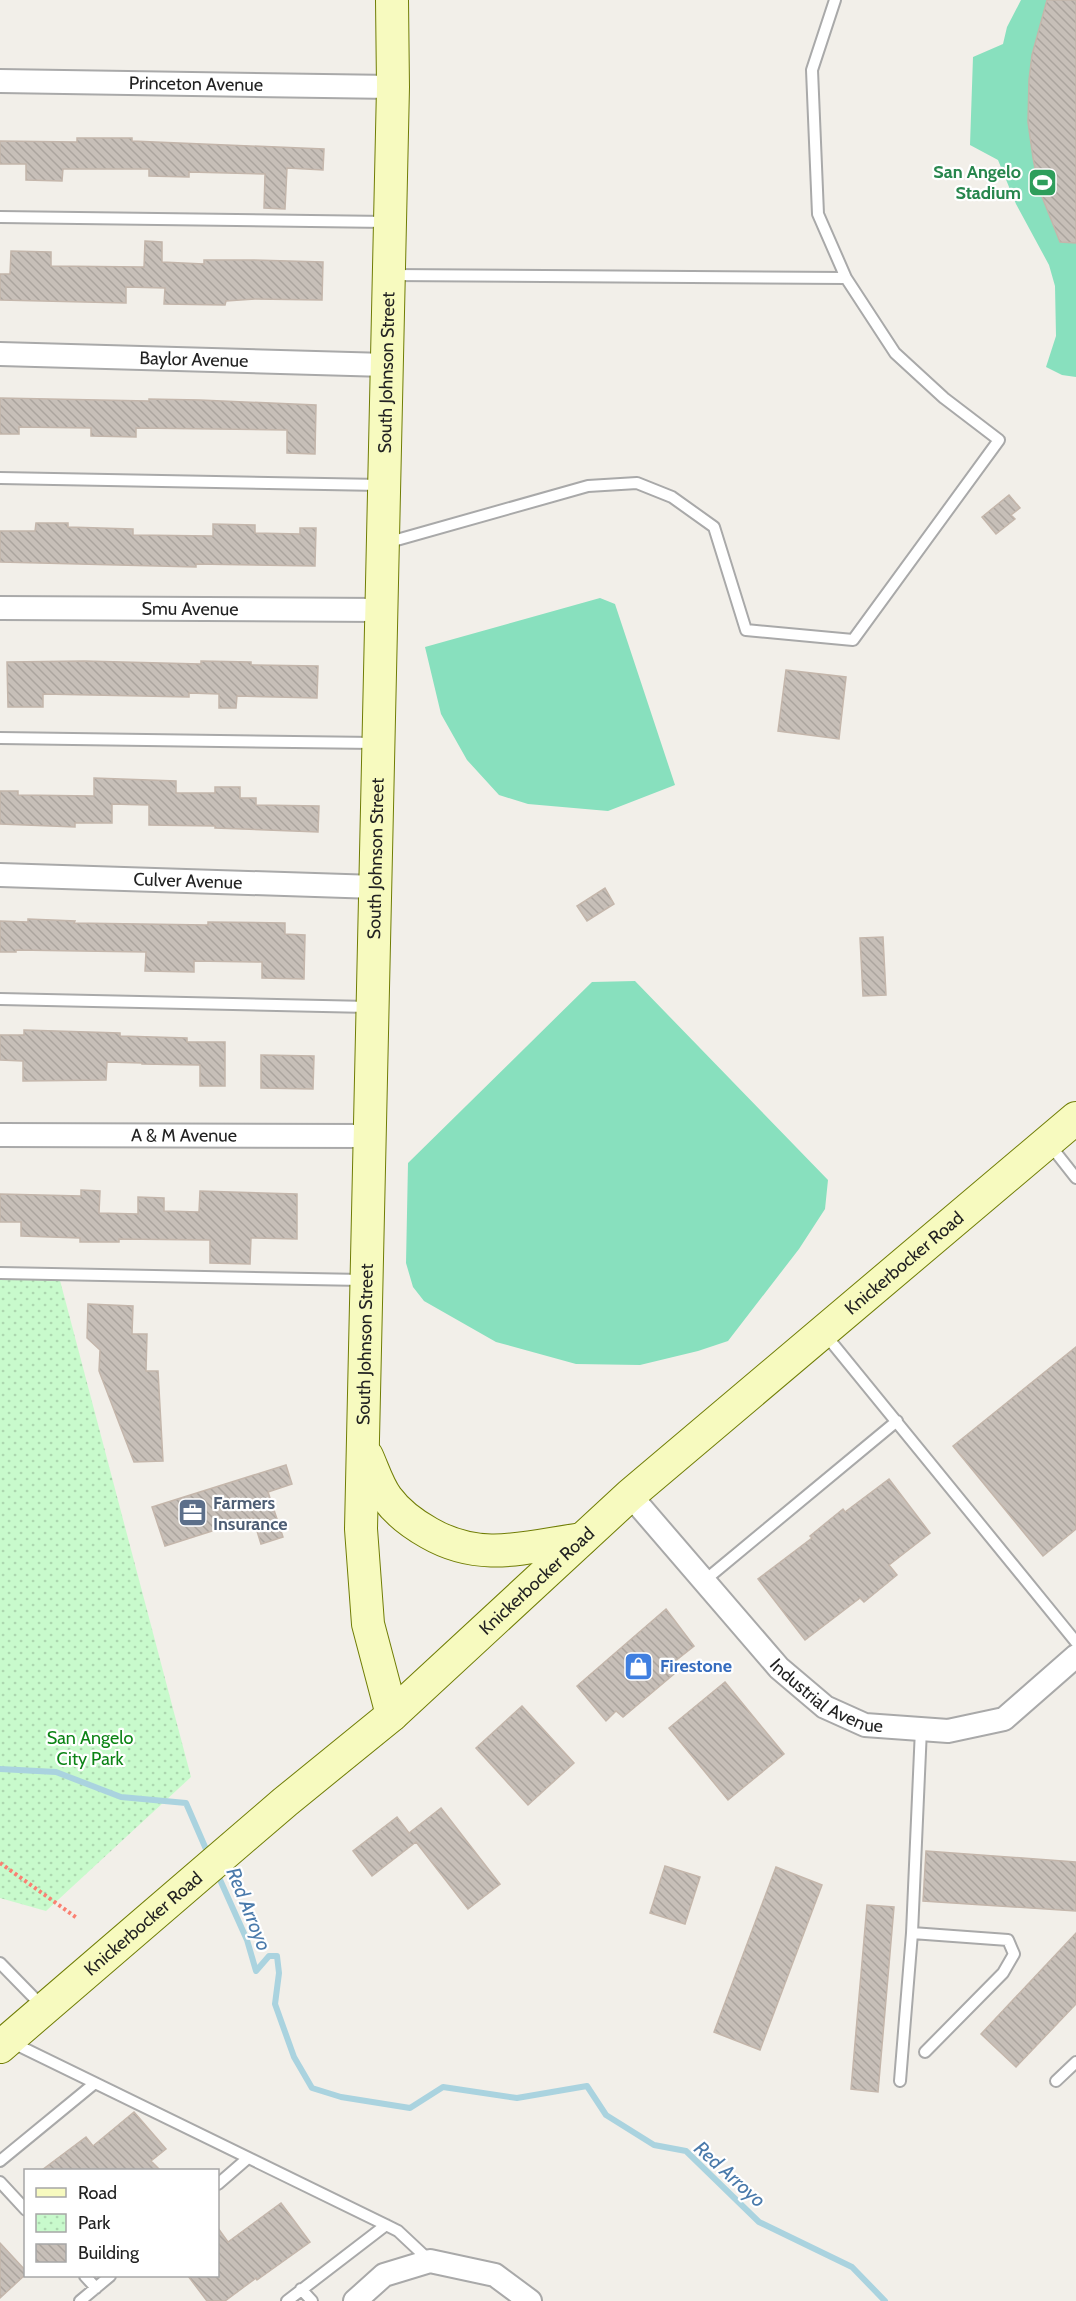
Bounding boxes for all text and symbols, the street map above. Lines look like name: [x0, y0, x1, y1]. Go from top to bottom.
street label: Princeton Avenue: [129, 72, 263, 96]
place label: San Angelo Stadium: [933, 161, 1021, 204]
sports icon: San Angelo Stadium: [1026, 166, 1058, 198]
street label: South Johnson Street: [374, 292, 399, 454]
street label: Baylor Avenue: [139, 347, 249, 372]
street label: Smu Avenue: [142, 598, 238, 620]
street label: South Johnson Street: [363, 777, 389, 940]
street label: Culver Avenue: [133, 868, 243, 894]
street label: A & M Avenue: [131, 1124, 237, 1147]
street label: Knickerbocker Road: [840, 1207, 968, 1320]
street label: South Johnson Street: [352, 1263, 378, 1425]
place label: Farmers Insurance: [213, 1492, 288, 1535]
office icon: Farmers Insurance: [176, 1497, 208, 1529]
street label: Knickerbocker Road: [475, 1523, 599, 1640]
shop icon: Firestone: [623, 1650, 655, 1682]
street label: Industrial Avenue: [765, 1654, 884, 1737]
place label: Firestone: [660, 1655, 732, 1677]
park label: San Angelo City Park: [47, 1727, 133, 1770]
water label: Red Arroyo: [221, 1864, 277, 1954]
street label: Knickerbocker Road: [80, 1867, 207, 1981]
water label: Red Arroyo: [689, 2136, 771, 2212]
legend: [24, 2169, 219, 2277]
text: Road: [78, 2182, 117, 2204]
text: Park: [78, 2212, 111, 2234]
text: Building: [78, 2242, 140, 2264]

